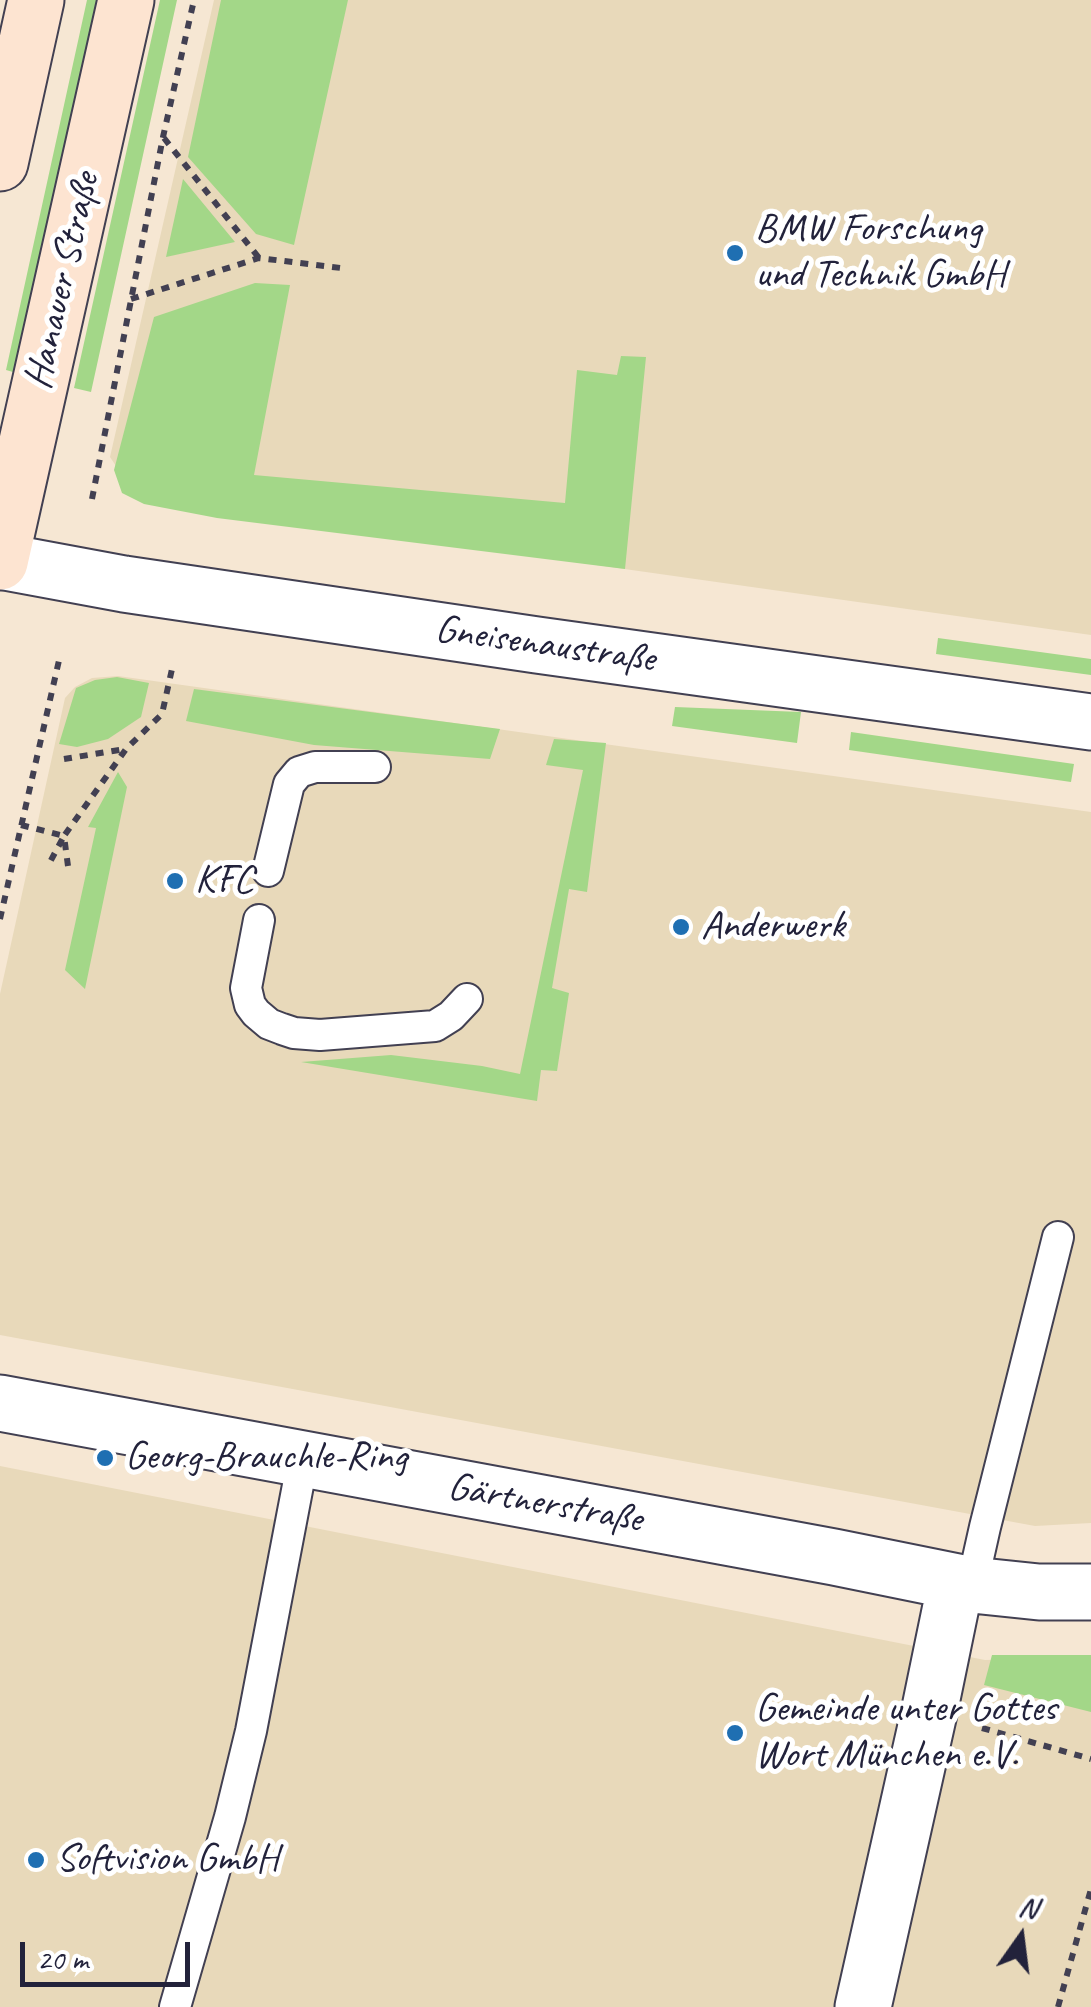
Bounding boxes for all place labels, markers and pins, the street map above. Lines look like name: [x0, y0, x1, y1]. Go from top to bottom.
place label: BMW Forschung und Technik GmbH: [755, 206, 1005, 300]
marker: BMW Forschung und Technik GmbH: [724, 242, 746, 264]
place label: KFC: [195, 857, 253, 905]
marker: KFC: [164, 870, 186, 892]
place label: Anderwerk: [701, 903, 844, 951]
marker: Anderwerk: [670, 916, 692, 938]
place label: Georg-Brauchle-Ring: [125, 1434, 407, 1482]
marker: Georg-Brauchle-Ring: [94, 1447, 116, 1469]
place label: Gemeinde unter Gottes Wort München e.V.: [755, 1686, 1057, 1780]
marker: Gemeinde unter Gottes Wort München e.V.: [724, 1722, 746, 1744]
place label: Softvision GmbH: [56, 1836, 278, 1884]
marker: Softvision GmbH: [25, 1849, 47, 1871]

